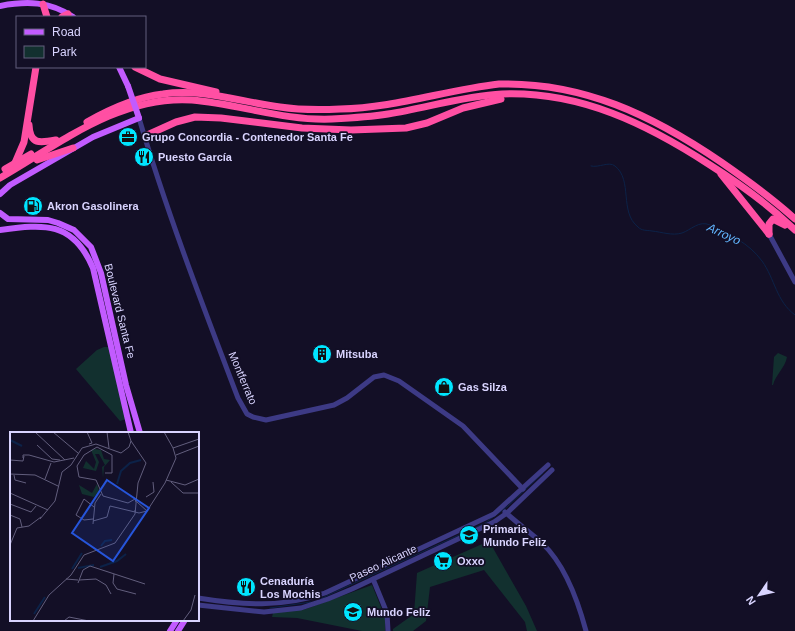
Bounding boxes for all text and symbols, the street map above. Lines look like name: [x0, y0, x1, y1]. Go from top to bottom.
legend: [16, 16, 146, 68]
text: Road: [52, 25, 81, 39]
text: Park: [52, 45, 78, 59]
office icon: Grupo Concordia - Contenedor Santa Fe: [117, 126, 139, 148]
place label: Grupo Concordia - Contenedor Santa Fe: [142, 131, 353, 143]
restaurant icon: Puesto García: [133, 146, 155, 168]
place label: Puesto García: [158, 151, 233, 163]
fuel station icon: Akron Gasolinera: [22, 195, 44, 217]
place label: Akron Gasolinera: [47, 200, 140, 212]
water label: Arroyo: [704, 220, 743, 248]
street label: Boulevard Santa Fe: [102, 262, 138, 360]
building icon: Mitsuba: [311, 343, 333, 365]
place label: Mitsuba: [336, 348, 378, 360]
street label: Montferrato: [226, 350, 260, 406]
shop icon: Gas Silza: [433, 376, 455, 398]
place label: Gas Silza: [458, 381, 508, 393]
inset map: [10, 432, 199, 621]
place label: Primaria Mundo Feliz: [483, 523, 547, 548]
school or university icon: Primaria Mundo Feliz: [458, 524, 480, 546]
street label: Paseo Alicante: [347, 542, 419, 584]
supermarket icon: Oxxo: [432, 550, 454, 572]
place label: Oxxo: [457, 555, 485, 567]
place label: Cenaduría Los Mochis: [260, 575, 321, 600]
north arrow: [739, 575, 779, 615]
restaurant icon: Cenaduría Los Mochis: [235, 576, 257, 598]
text: N: [743, 594, 758, 607]
school or university icon: Mundo Feliz: [342, 601, 364, 623]
place label: Mundo Feliz: [367, 606, 431, 618]

